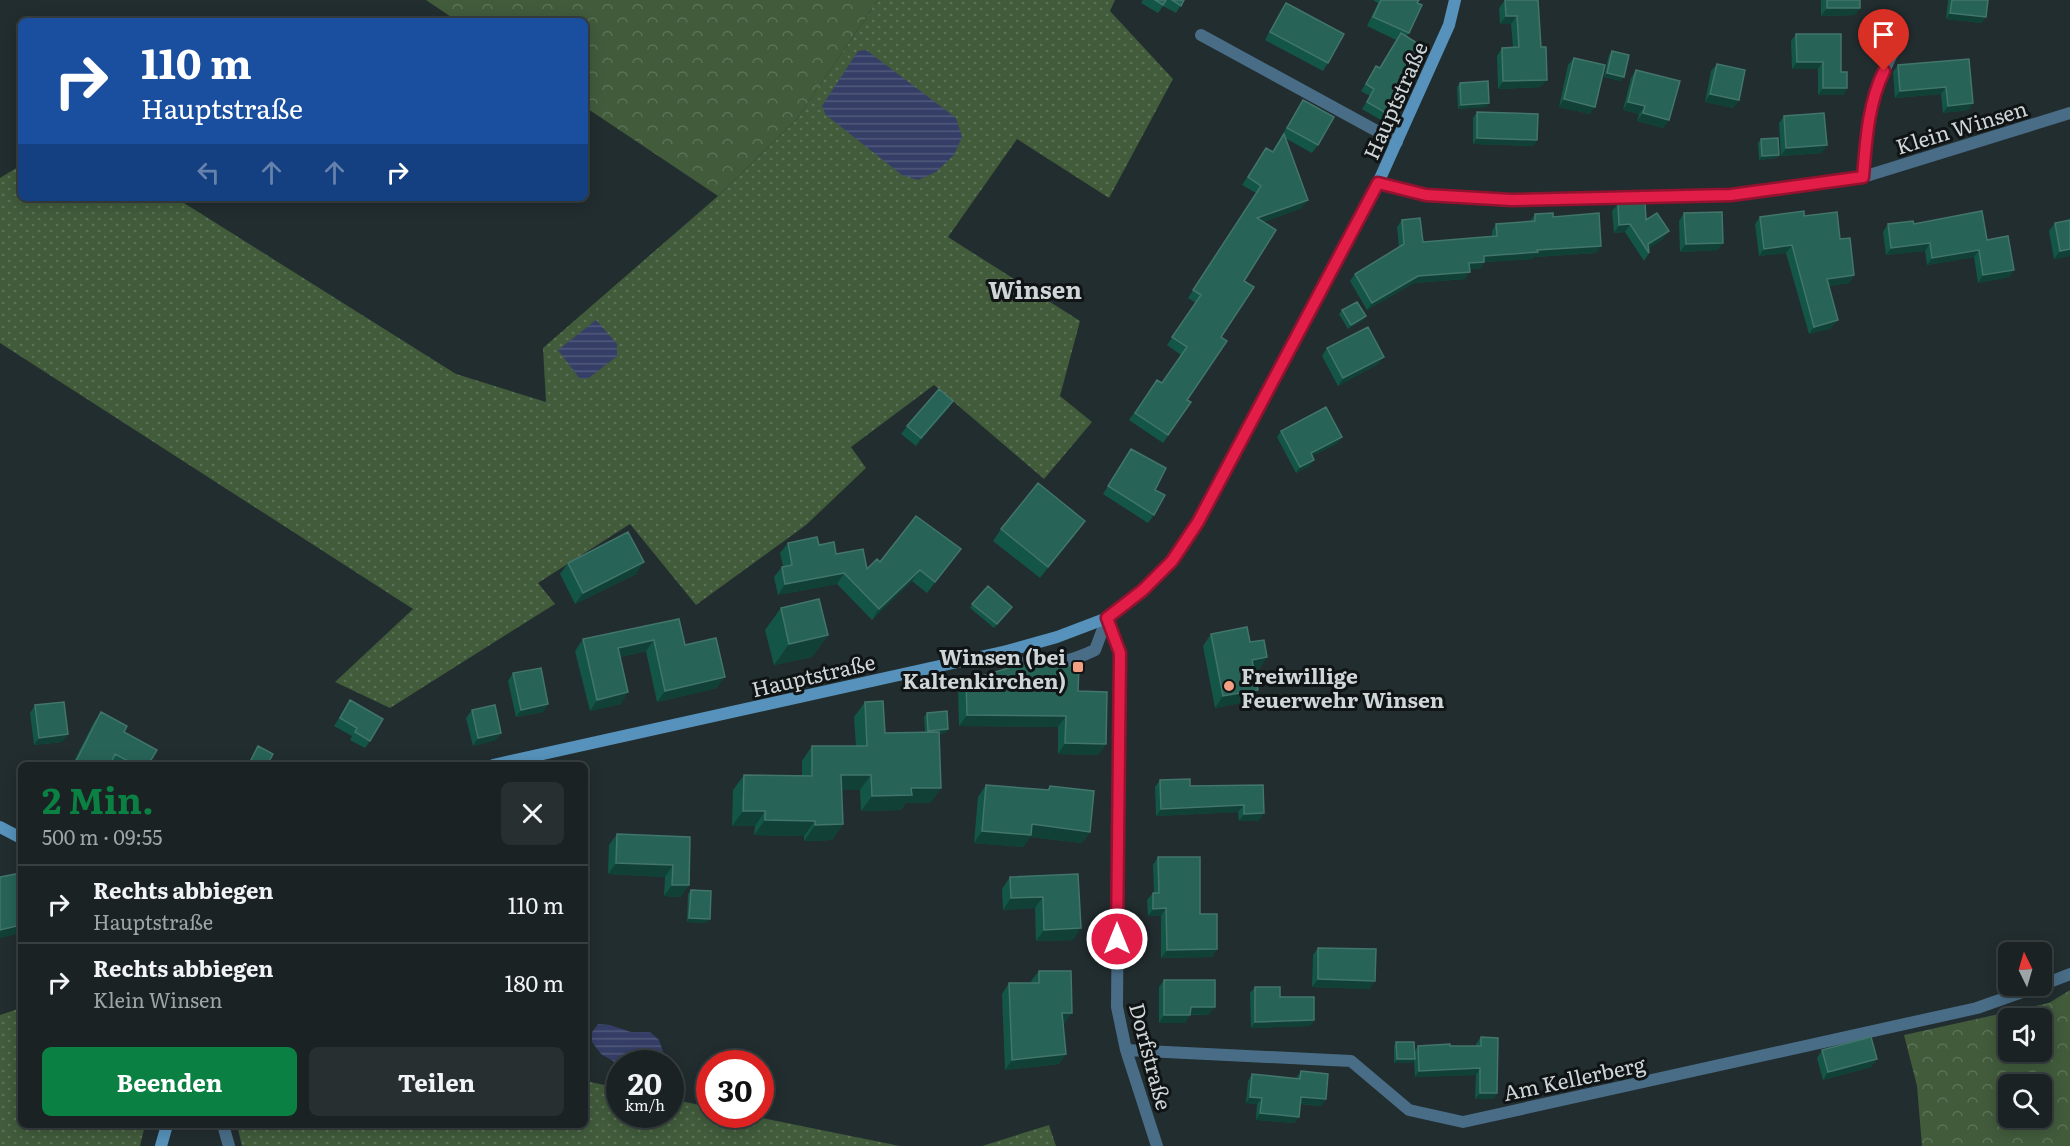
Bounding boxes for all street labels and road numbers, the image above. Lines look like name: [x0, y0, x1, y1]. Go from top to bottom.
street label: Hauptstraße: [1354, 36, 1434, 164]
street label: Klein Winsen: [1891, 91, 2031, 161]
street label: Hauptstraße: [748, 645, 878, 703]
street label: Dorfstraße: [1123, 999, 1181, 1113]
street label: Am Kellerberg: [1500, 1047, 1648, 1107]

